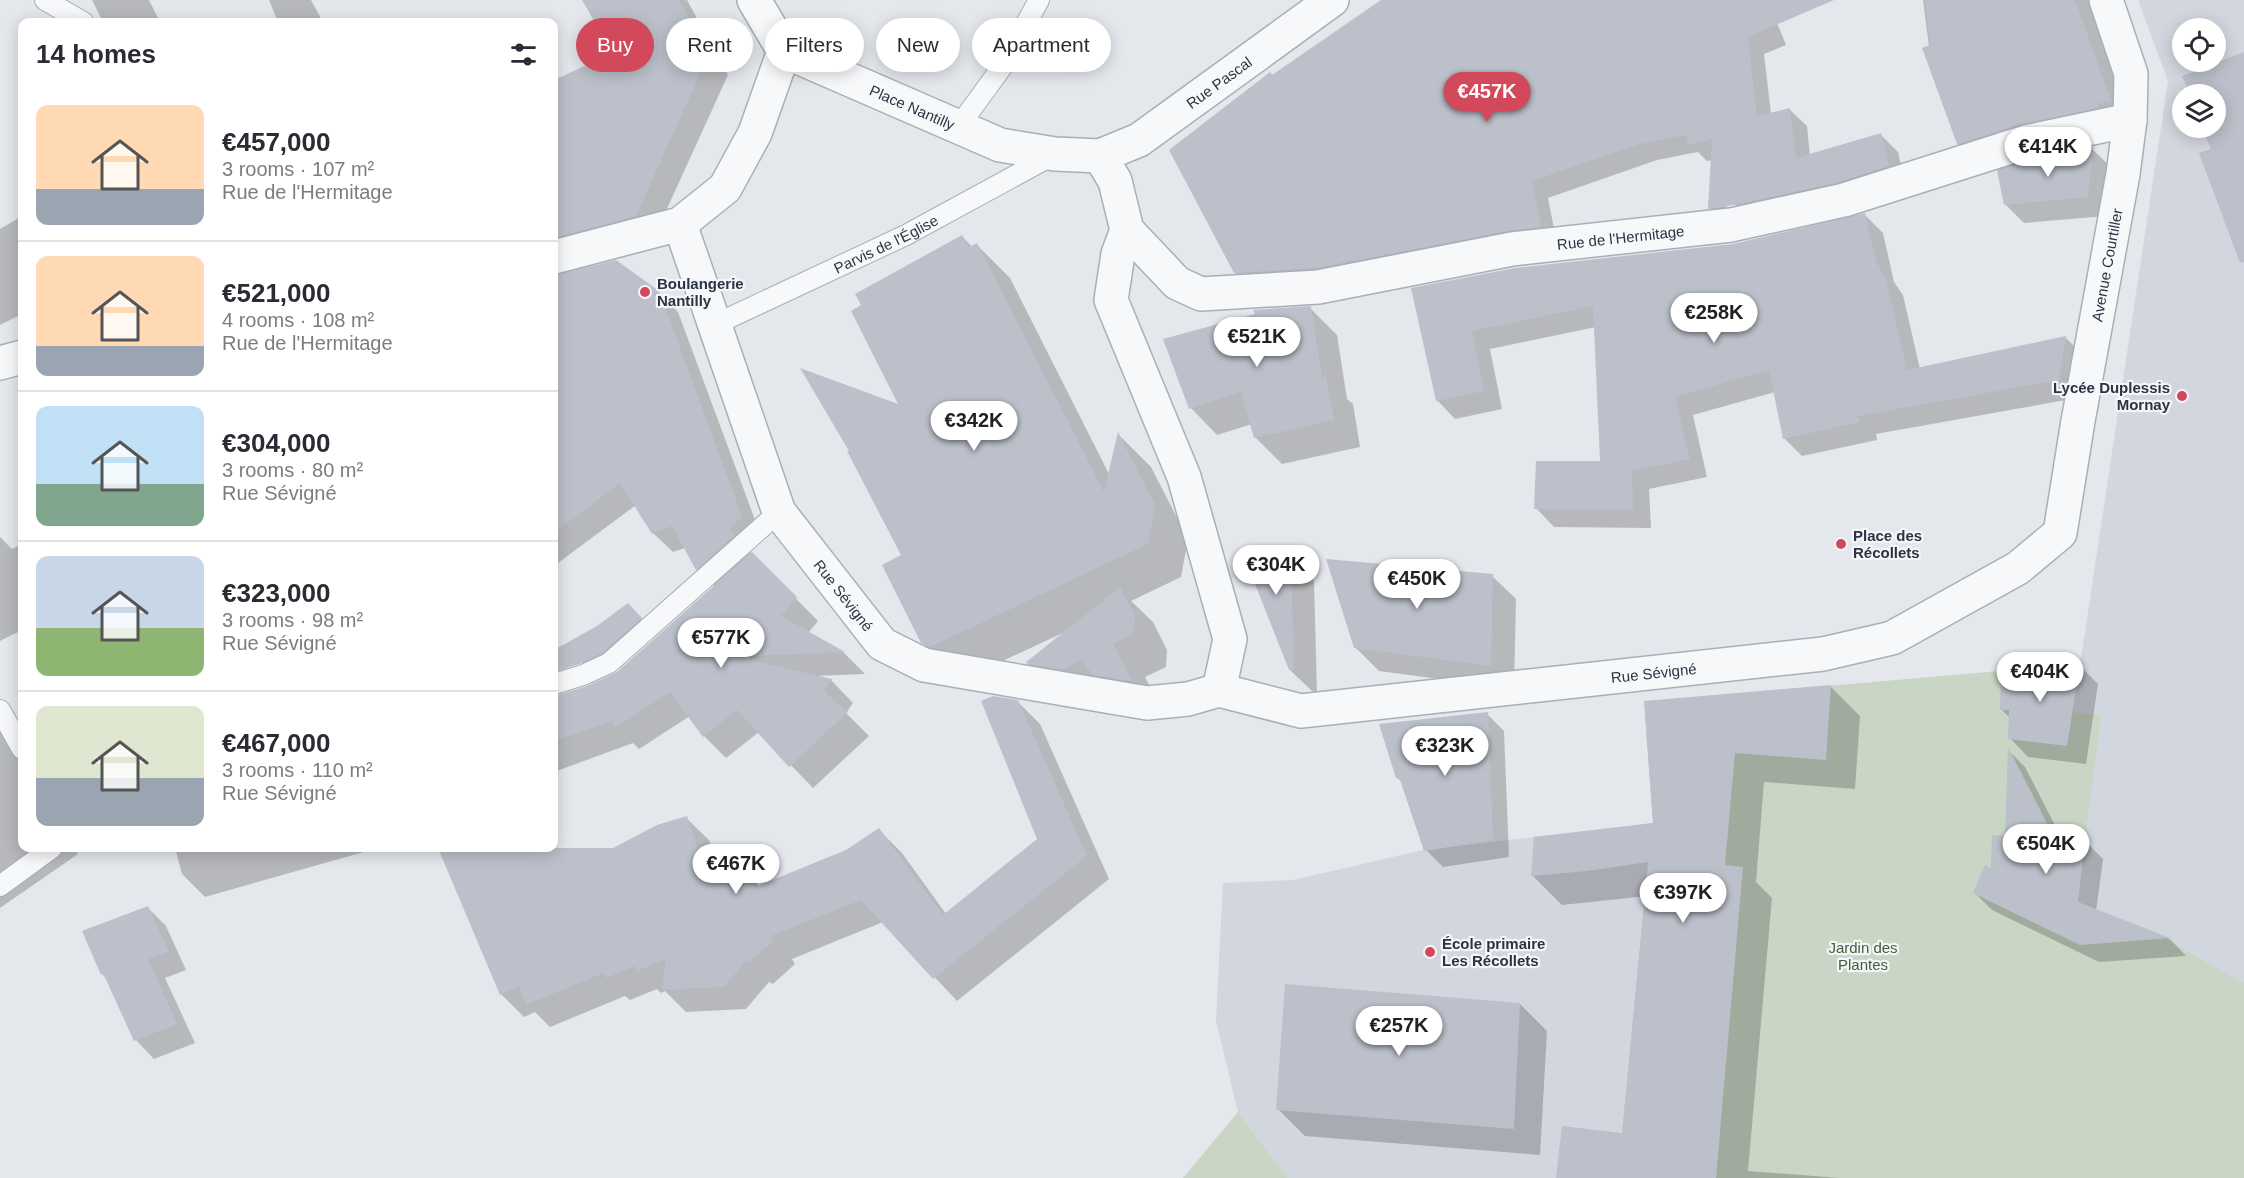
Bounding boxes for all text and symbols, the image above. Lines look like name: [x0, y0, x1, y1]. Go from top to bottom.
chip: Buy: [576, 18, 654, 72]
chip: Rent: [666, 18, 753, 72]
chip: Filters: [765, 18, 864, 72]
chip: New: [876, 18, 960, 72]
chip: Apartment: [972, 18, 1111, 72]
map controls: [2172, 18, 2226, 138]
button: locate: [2172, 18, 2226, 72]
icon: filters: [507, 38, 540, 71]
text: 14 homes: [36, 39, 156, 69]
street label: Rue Pascal: [1183, 53, 1255, 112]
pin: €457K: [1445, 72, 1529, 123]
text: €457K: [1458, 80, 1516, 102]
street label: Place Nantilly: [867, 81, 958, 133]
button: layers: [2172, 84, 2226, 138]
text: €457,000: [222, 127, 330, 157]
pin: €414K: [2006, 127, 2090, 178]
icon: home: [84, 129, 156, 201]
text: €414K: [2019, 135, 2077, 157]
text: 3 rooms · 107 m²: [222, 158, 374, 180]
text: Rue de l'Hermitage: [222, 181, 393, 203]
street label: Avenue Courtiller: [2088, 207, 2125, 323]
street label: Parvis de l'Église: [831, 211, 941, 276]
street label: Rue de l'Hermitage: [1556, 222, 1685, 253]
place label: Boulangerie Nantilly: [657, 275, 744, 309]
text: €521,000: [222, 278, 330, 308]
icon: home: [84, 280, 156, 352]
marker: Boulangerie Nantilly: [638, 285, 652, 299]
pin: €258K: [1672, 293, 1756, 344]
text: €258K: [1685, 301, 1743, 323]
text: 4 rooms · 108 m²: [222, 309, 374, 331]
pin: €521K: [1215, 317, 1299, 368]
text: €521K: [1228, 325, 1286, 347]
text: Rue de l'Hermitage: [222, 332, 393, 354]
place label: Lycée Duplessis Mornay: [2053, 379, 2171, 413]
marker: Lycée Duplessis Mornay: [2175, 389, 2189, 403]
pin: €342K: [932, 401, 1016, 452]
text: €342K: [945, 409, 1003, 431]
text: €304,000: [222, 428, 330, 458]
icon: home: [84, 430, 156, 502]
text: 3 rooms · 80 m²: [222, 459, 363, 481]
text: Rue Sévigné: [222, 482, 337, 504]
place label: Place des Récollets: [1853, 527, 1922, 561]
marker: Place des Récollets: [1834, 537, 1848, 551]
pin: €304K: [1234, 545, 1318, 596]
text: €304K: [1247, 553, 1305, 575]
street label: Rue Sévigné: [811, 556, 877, 634]
pin: €450K: [1375, 559, 1459, 610]
text: €450K: [1388, 567, 1446, 589]
text: €323,000: [222, 578, 330, 608]
icon: home: [84, 580, 156, 652]
text: 3 rooms · 98 m²: [222, 609, 363, 631]
pin: €577K: [679, 618, 763, 669]
text: €577K: [692, 626, 750, 648]
text: Rue Sévigné: [222, 632, 337, 654]
pin: €404K: [1998, 652, 2082, 703]
street label: Rue Sévigné: [1610, 659, 1697, 686]
text: €404K: [2011, 660, 2069, 682]
pin: €323K: [1403, 726, 1487, 777]
text: €467,000: [222, 728, 330, 758]
icon: home: [84, 730, 156, 802]
text: €323K: [1416, 734, 1474, 756]
text: 3 rooms · 110 m²: [222, 759, 373, 781]
text: Rue Sévigné: [222, 782, 337, 804]
pin: €504K: [2004, 824, 2088, 875]
text: €504K: [2017, 832, 2075, 854]
pin: €467K: [694, 844, 778, 895]
text: €467K: [707, 852, 765, 874]
pin: €397K: [1641, 873, 1725, 924]
text: €397K: [1654, 881, 1712, 903]
place label: École primaire Les Récollets: [1442, 935, 1545, 969]
park label: Jardin des Plantes: [1828, 939, 1898, 973]
marker: École primaire Les Récollets: [1423, 945, 1437, 959]
pin: €257K: [1357, 1006, 1441, 1057]
text: €257K: [1370, 1014, 1428, 1036]

